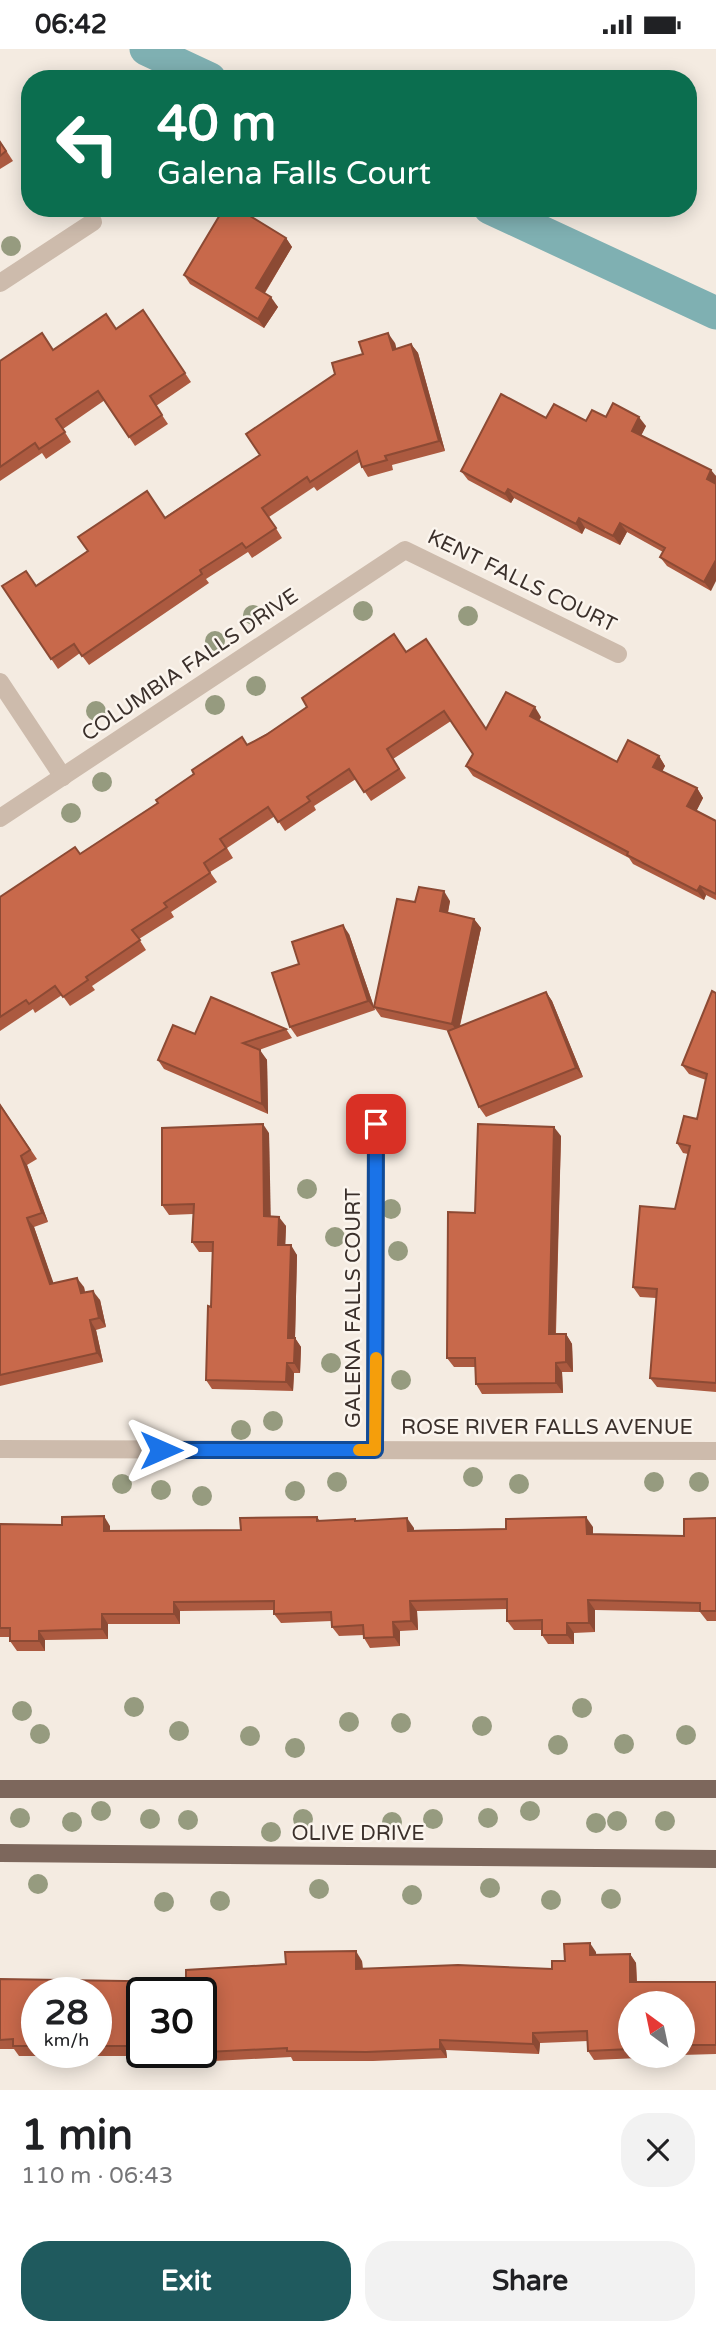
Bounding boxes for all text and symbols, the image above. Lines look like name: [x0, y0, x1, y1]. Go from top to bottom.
text: 06:42: [35, 9, 107, 40]
text: 40 m: [157, 95, 276, 154]
icon: left: [42, 98, 133, 189]
text: Galena Falls Court: [157, 155, 431, 193]
street label: KENT FALLS COURT: [423, 524, 621, 638]
street label: COLUMBIA FALLS DRIVE: [77, 583, 303, 747]
pin: [346, 1094, 406, 1154]
icon: arrive: [357, 1105, 395, 1143]
street label: GALENA FALLS COURT: [341, 1188, 366, 1428]
position arrow: [124, 1413, 198, 1487]
street label: ROSE RIVER FALLS AVENUE: [401, 1415, 693, 1440]
street label: OLIVE DRIVE: [291, 1821, 425, 1846]
speed limit sign: 30: [126, 1977, 217, 2068]
north arrow: [618, 1991, 695, 2069]
map controls: [618, 1991, 695, 2068]
text: 28: [45, 1992, 88, 2034]
text: km/h: [44, 2029, 89, 2051]
text: 1 min: [21, 2110, 133, 2161]
button: close: [621, 2113, 695, 2187]
text: 110 m · 06:43: [21, 2162, 173, 2190]
button: Exit: [21, 2241, 351, 2321]
button: Share: [365, 2241, 695, 2321]

